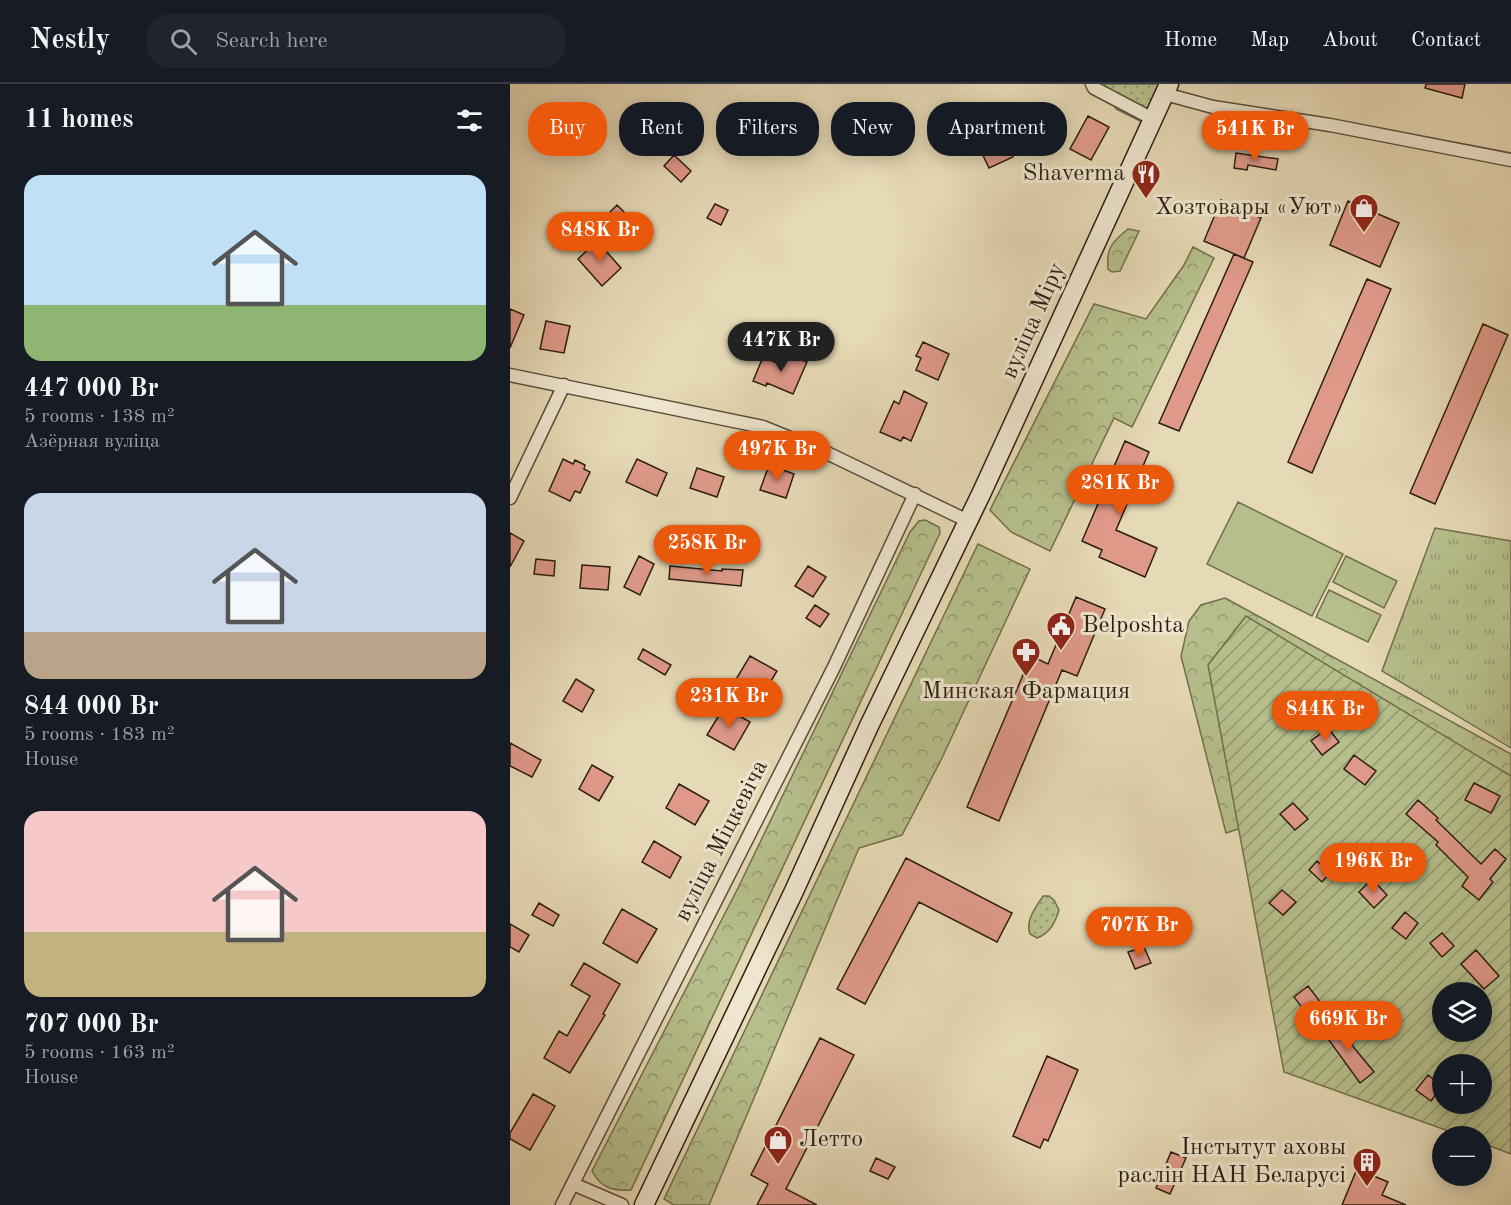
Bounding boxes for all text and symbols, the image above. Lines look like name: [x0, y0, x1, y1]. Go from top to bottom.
search box: [146, 14, 566, 68]
icon: search: [167, 25, 200, 58]
text: Nestly: [30, 27, 110, 55]
text: Search here: [215, 30, 328, 52]
text: Home: [1164, 30, 1217, 51]
text: Map: [1250, 30, 1289, 51]
text: About: [1322, 30, 1378, 51]
text: Contact: [1411, 30, 1481, 51]
chip: Buy: [528, 102, 607, 156]
chip: Rent: [619, 102, 704, 156]
chip: Filters: [716, 102, 819, 156]
chip: New: [831, 102, 915, 156]
chip: Apartment: [927, 102, 1067, 156]
icon: filters: [453, 104, 486, 137]
text: 11 homes: [24, 107, 133, 133]
pin: 541K Br: [1200, 111, 1310, 162]
text: 541K Br: [1216, 120, 1294, 140]
restaurant icon: Shaverma: [1130, 158, 1162, 200]
place label: Shaverma: [1023, 162, 1125, 186]
shop icon: Хозтовары «Уют»: [1348, 192, 1380, 234]
place label: Хозтовары «Уют»: [1155, 196, 1343, 220]
pin: 848K Br: [545, 212, 655, 263]
icon: home: [201, 214, 309, 322]
text: 848K Br: [561, 221, 639, 241]
street label: вуліца Міру: [998, 259, 1070, 383]
pin: 447K Br: [726, 322, 836, 373]
text: 447K Br: [742, 331, 820, 351]
text: 447 000 Br: [24, 376, 159, 402]
text: 5 rooms · 138 m²: [24, 407, 174, 427]
pin: 497K Br: [722, 431, 832, 482]
text: Азёрная вуліца: [24, 432, 160, 452]
text: 497K Br: [738, 440, 816, 460]
pin: 281K Br: [1065, 465, 1175, 516]
text: 281K Br: [1081, 474, 1159, 494]
pin: 258K Br: [652, 525, 762, 576]
icon: home: [201, 532, 309, 640]
text: 258K Br: [668, 534, 746, 554]
public building icon: Belposhta: [1045, 610, 1077, 652]
place label: Belposhta: [1082, 614, 1184, 638]
pharmacy icon: Минская Фармация: [1010, 636, 1042, 678]
pin: 231K Br: [674, 678, 784, 729]
place label: Минская Фармация: [922, 680, 1130, 704]
text: 231K Br: [690, 687, 768, 707]
pin: 844K Br: [1270, 691, 1380, 742]
text: 844 000 Br: [24, 694, 159, 720]
text: 844K Br: [1286, 700, 1364, 720]
text: 5 rooms · 183 m²: [24, 725, 174, 745]
text: House: [24, 750, 78, 770]
street label: вуліца Міцкевіча: [671, 756, 773, 926]
pin: 196K Br: [1318, 843, 1428, 894]
icon: home: [201, 850, 309, 958]
text: 196K Br: [1334, 852, 1412, 872]
pin: 707K Br: [1084, 907, 1194, 958]
text: 707K Br: [1100, 916, 1178, 936]
map controls: [1432, 982, 1492, 1186]
button: layers: [1432, 982, 1492, 1042]
pin: 669K Br: [1293, 1001, 1403, 1052]
text: 669K Br: [1309, 1010, 1387, 1030]
text: 707 000 Br: [24, 1012, 159, 1038]
text: 5 rooms · 163 m²: [24, 1043, 174, 1063]
button: +: [1432, 1054, 1492, 1114]
text: House: [24, 1068, 78, 1088]
shop icon: Летто: [762, 1124, 794, 1166]
button: −: [1432, 1126, 1492, 1186]
place label: Летто: [799, 1128, 863, 1152]
place label: Інстытут аховы раслін НАН Беларусі: [1118, 1136, 1346, 1188]
building icon: Інстытут аховы раслін НАН Беларусі: [1351, 1146, 1383, 1188]

